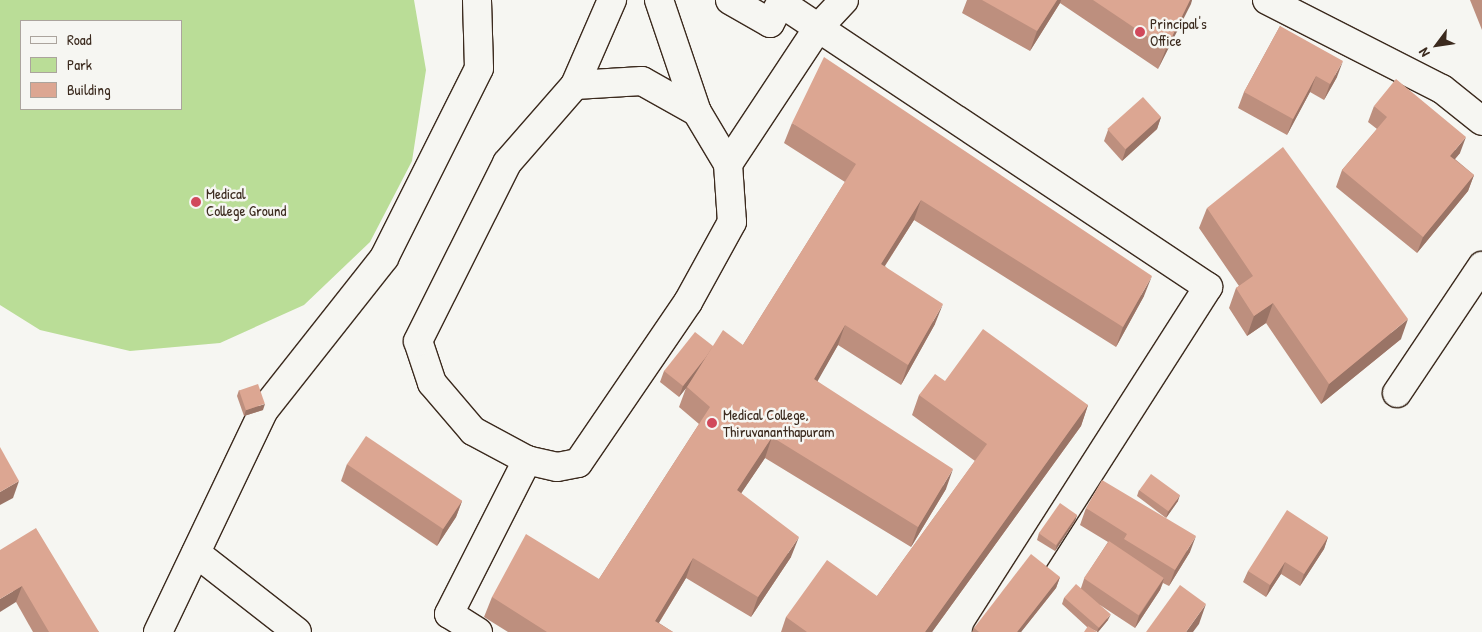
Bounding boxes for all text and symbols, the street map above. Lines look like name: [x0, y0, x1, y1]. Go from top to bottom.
place label: Principal's Office: [1150, 14, 1207, 49]
legend: [20, 20, 182, 110]
north arrow: [1412, 20, 1462, 70]
marker: Principal's Office: [1134, 26, 1146, 38]
text: Road: [67, 29, 92, 50]
text: N: [1414, 45, 1434, 61]
text: Park: [67, 54, 92, 75]
text: Building: [67, 79, 111, 100]
place label: Medical College Ground: [206, 184, 286, 219]
marker: Medical College Ground: [190, 196, 202, 208]
place label: Medical College, Thiruvananthapuram: [723, 405, 834, 440]
marker: Medical College, Thiruvananthapuram: [705, 416, 719, 430]

